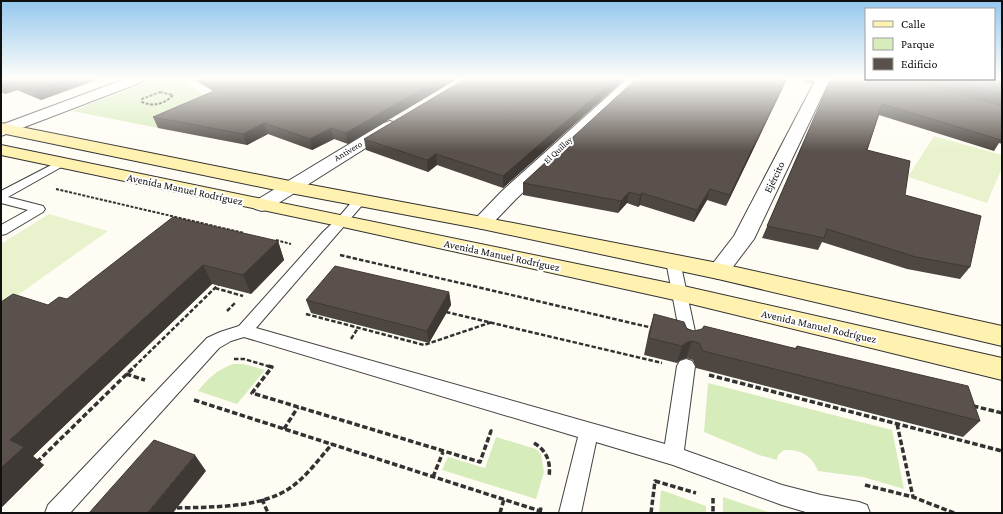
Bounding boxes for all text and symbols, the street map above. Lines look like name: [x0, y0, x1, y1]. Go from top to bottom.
legend: [865, 8, 995, 80]
text: Calle: [901, 17, 925, 31]
text: Parque: [901, 37, 934, 51]
text: Edificio: [901, 57, 938, 71]
street label: El Quillay: [542, 134, 575, 166]
street label: Antivero: [332, 139, 364, 163]
street label: Ejército: [761, 159, 788, 195]
street label: Avenida Manuel Rodríguez: [126, 171, 244, 208]
street label: Avenida Manuel Rodríguez: [443, 237, 561, 274]
street label: Avenida Manuel Rodríguez: [760, 307, 878, 346]

